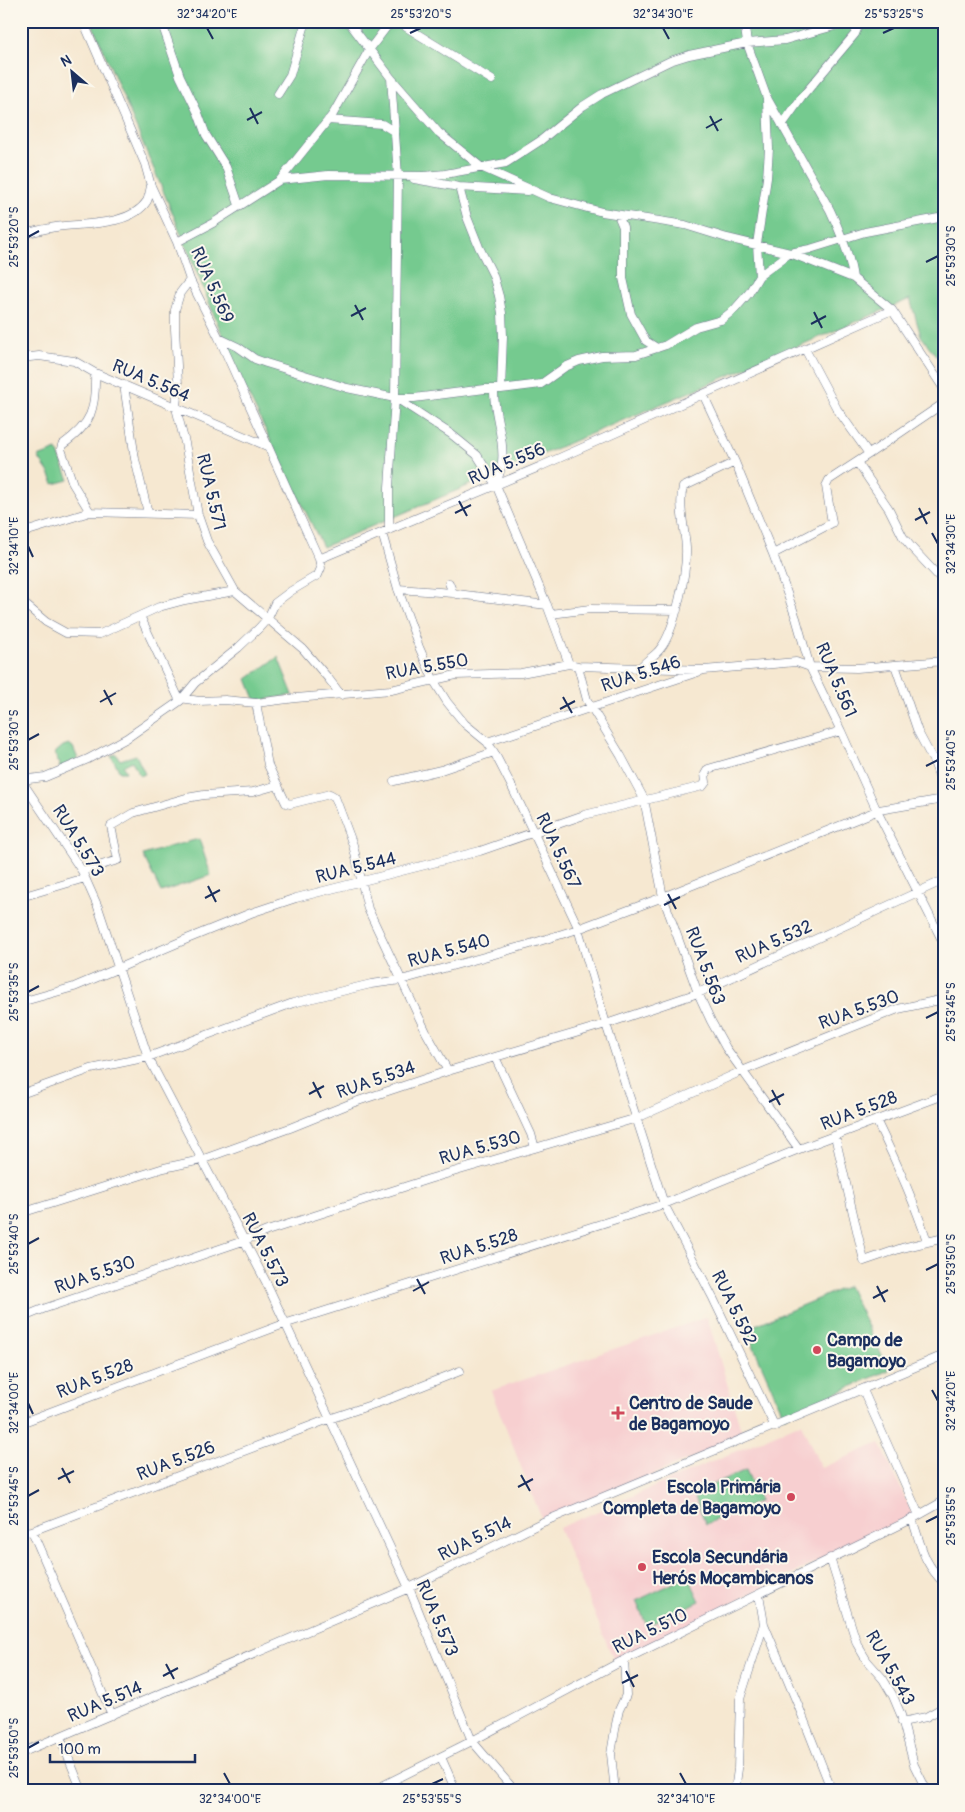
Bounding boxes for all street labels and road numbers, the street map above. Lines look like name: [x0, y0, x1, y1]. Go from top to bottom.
street label: RUA 5.569: [185, 243, 239, 327]
street label: RUA 5.564: [109, 354, 194, 408]
street label: RUA 5.556: [465, 437, 549, 491]
street label: RUA 5.571: [191, 451, 231, 533]
street label: RUA 5.561: [810, 639, 862, 721]
street label: RUA 5.550: [384, 648, 470, 686]
street label: RUA 5.546: [598, 650, 684, 698]
street label: RUA 5.573: [47, 801, 109, 881]
street label: RUA 5.567: [530, 809, 586, 893]
street label: RUA 5.544: [313, 847, 399, 889]
street label: RUA 5.532: [732, 915, 816, 969]
street label: RUA 5.563: [680, 924, 730, 1008]
street label: RUA 5.540: [405, 929, 493, 973]
street label: RUA 5.530: [816, 985, 902, 1035]
street label: RUA 5.534: [334, 1056, 419, 1104]
street label: RUA 5.528: [817, 1086, 901, 1136]
street label: RUA 5.530: [437, 1125, 523, 1171]
street label: RUA 5.573: [236, 1209, 294, 1291]
street label: RUA 5.528: [437, 1224, 521, 1270]
street label: RUA 5.530: [52, 1250, 138, 1300]
street label: RUA 5.592: [706, 1267, 762, 1349]
street label: RUA 5.528: [53, 1354, 137, 1404]
street label: RUA 5.526: [134, 1436, 218, 1486]
street label: RUA 5.514: [435, 1511, 516, 1567]
street label: RUA 5.573: [411, 1576, 463, 1660]
street label: RUA 5.510: [609, 1603, 691, 1659]
street label: RUA 5.543: [860, 1627, 920, 1709]
street label: RUA 5.514: [64, 1676, 146, 1728]

